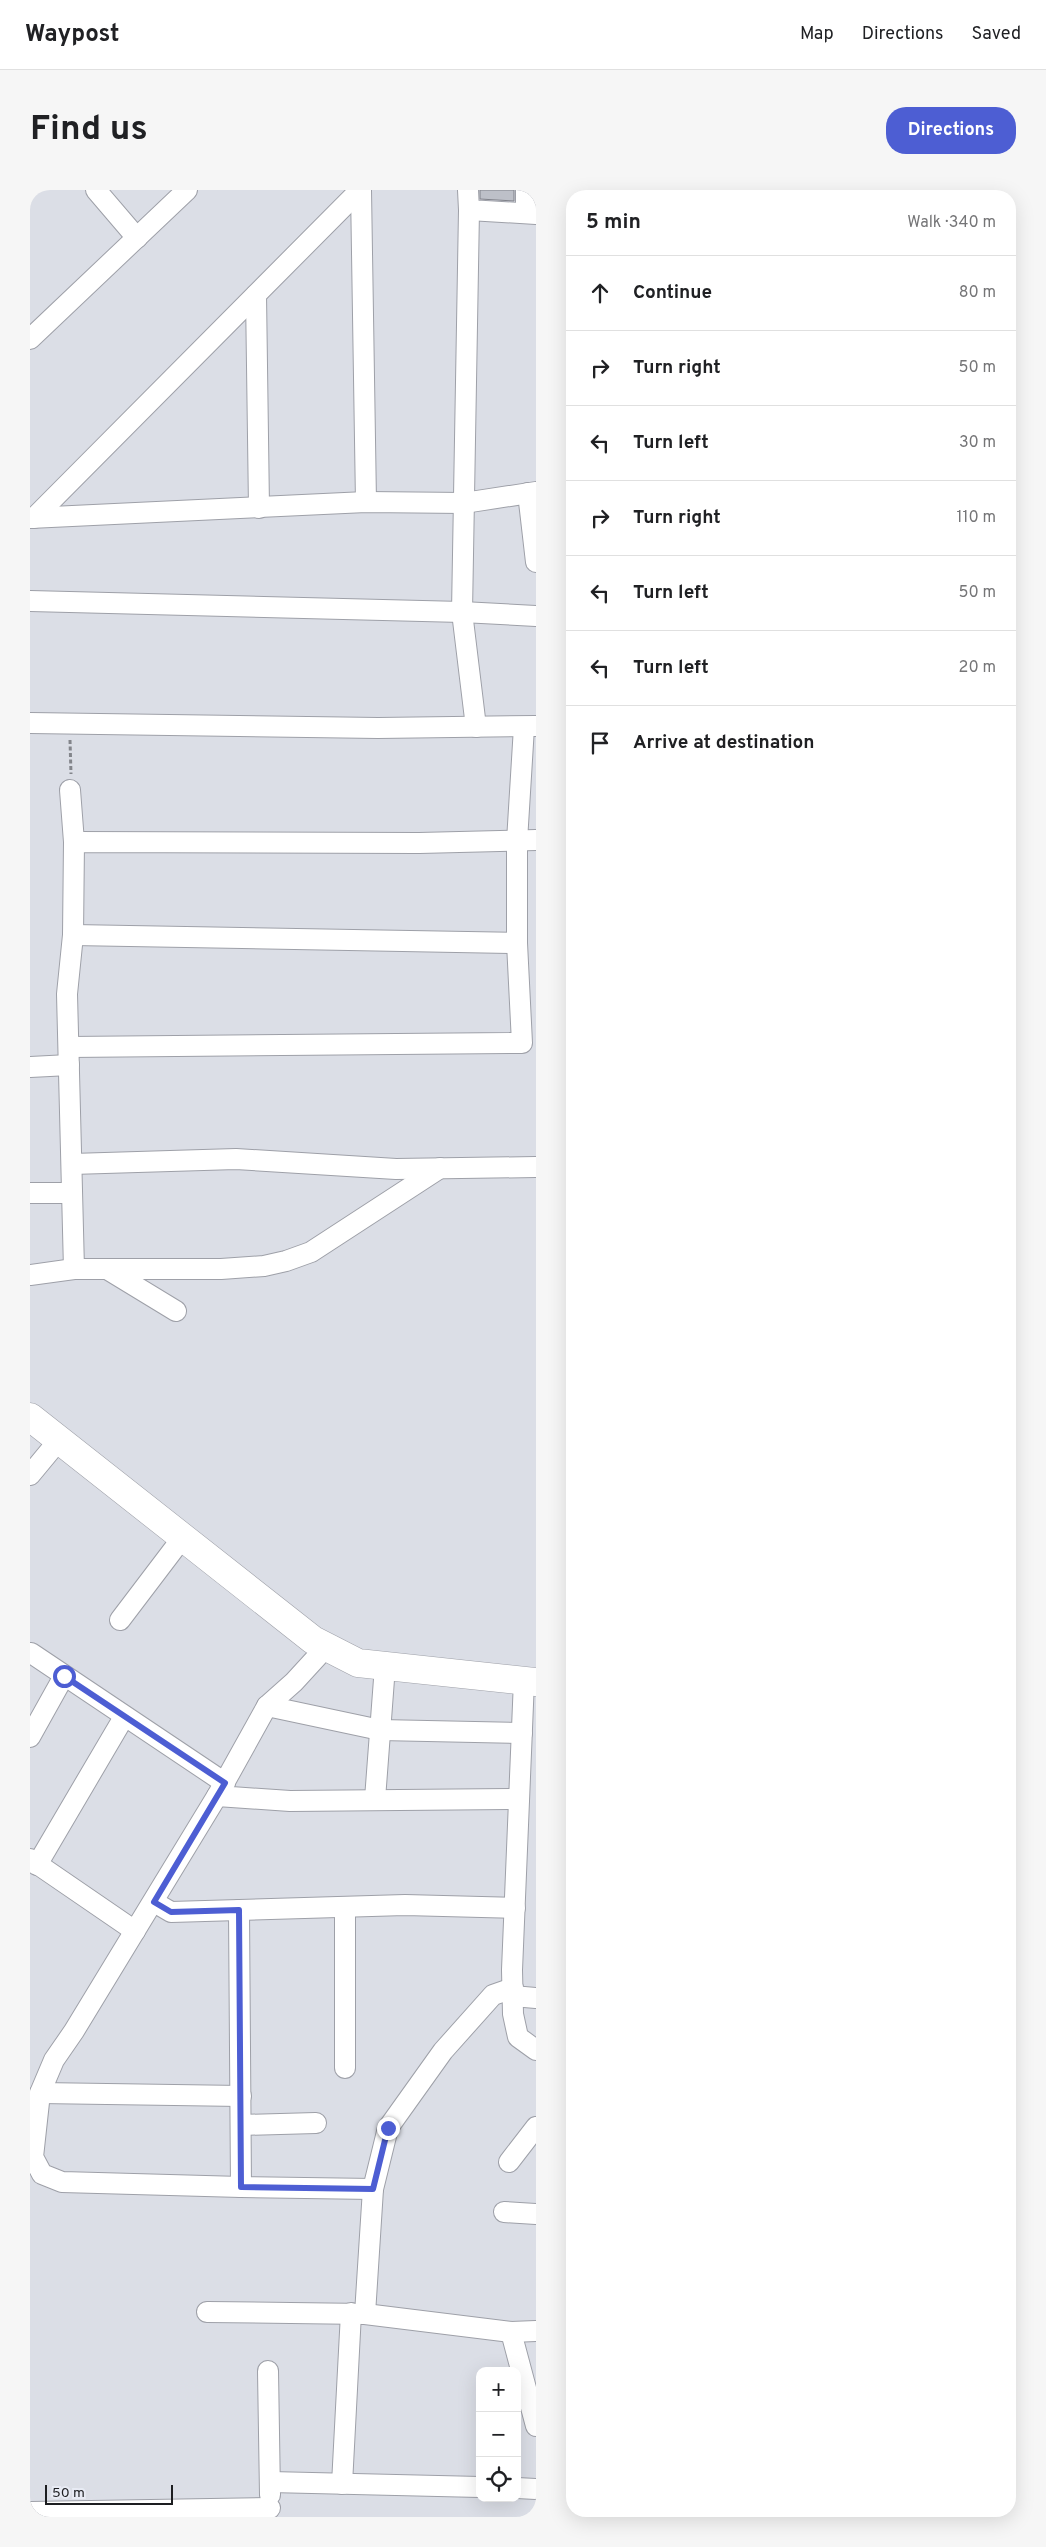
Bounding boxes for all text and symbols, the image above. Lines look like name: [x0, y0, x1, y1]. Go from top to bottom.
text: Waypost: [25, 20, 119, 50]
text: Map: [800, 23, 834, 46]
text: Directions: [862, 23, 944, 46]
text: Saved: [972, 23, 1021, 46]
button: Directions: [886, 107, 1016, 154]
text: Find us: [30, 108, 148, 152]
text: 5 min: [586, 209, 641, 236]
text: Walk · 340 m: [907, 213, 996, 233]
icon: ahead: [586, 279, 614, 307]
text: Continue: [633, 281, 712, 305]
text: 80 m: [959, 283, 996, 303]
icon: right: [586, 354, 614, 382]
text: Turn right: [633, 356, 721, 380]
text: 50 m: [959, 358, 996, 378]
icon: left: [586, 429, 614, 457]
text: Turn left: [633, 431, 709, 455]
text: 30 m: [959, 433, 996, 453]
icon: right: [586, 504, 614, 532]
text: Turn right: [633, 506, 721, 530]
text: 110 m: [956, 508, 996, 528]
icon: left: [586, 579, 614, 607]
text: Turn left: [633, 581, 709, 605]
text: 50 m: [959, 583, 996, 603]
icon: left: [586, 654, 614, 682]
text: Turn left: [633, 656, 709, 680]
text: 20 m: [959, 658, 996, 678]
icon: arrive: [586, 729, 614, 757]
text: Arrive at destination: [633, 731, 814, 755]
route start: [53, 1665, 76, 1688]
route end: [377, 2117, 400, 2140]
map controls: [476, 2367, 521, 2502]
button: +: [476, 2367, 521, 2412]
button: −: [476, 2412, 521, 2457]
button: locate: [476, 2457, 521, 2502]
scale bar: [45, 2482, 172, 2505]
text: 50 m: [52, 2485, 85, 2502]

